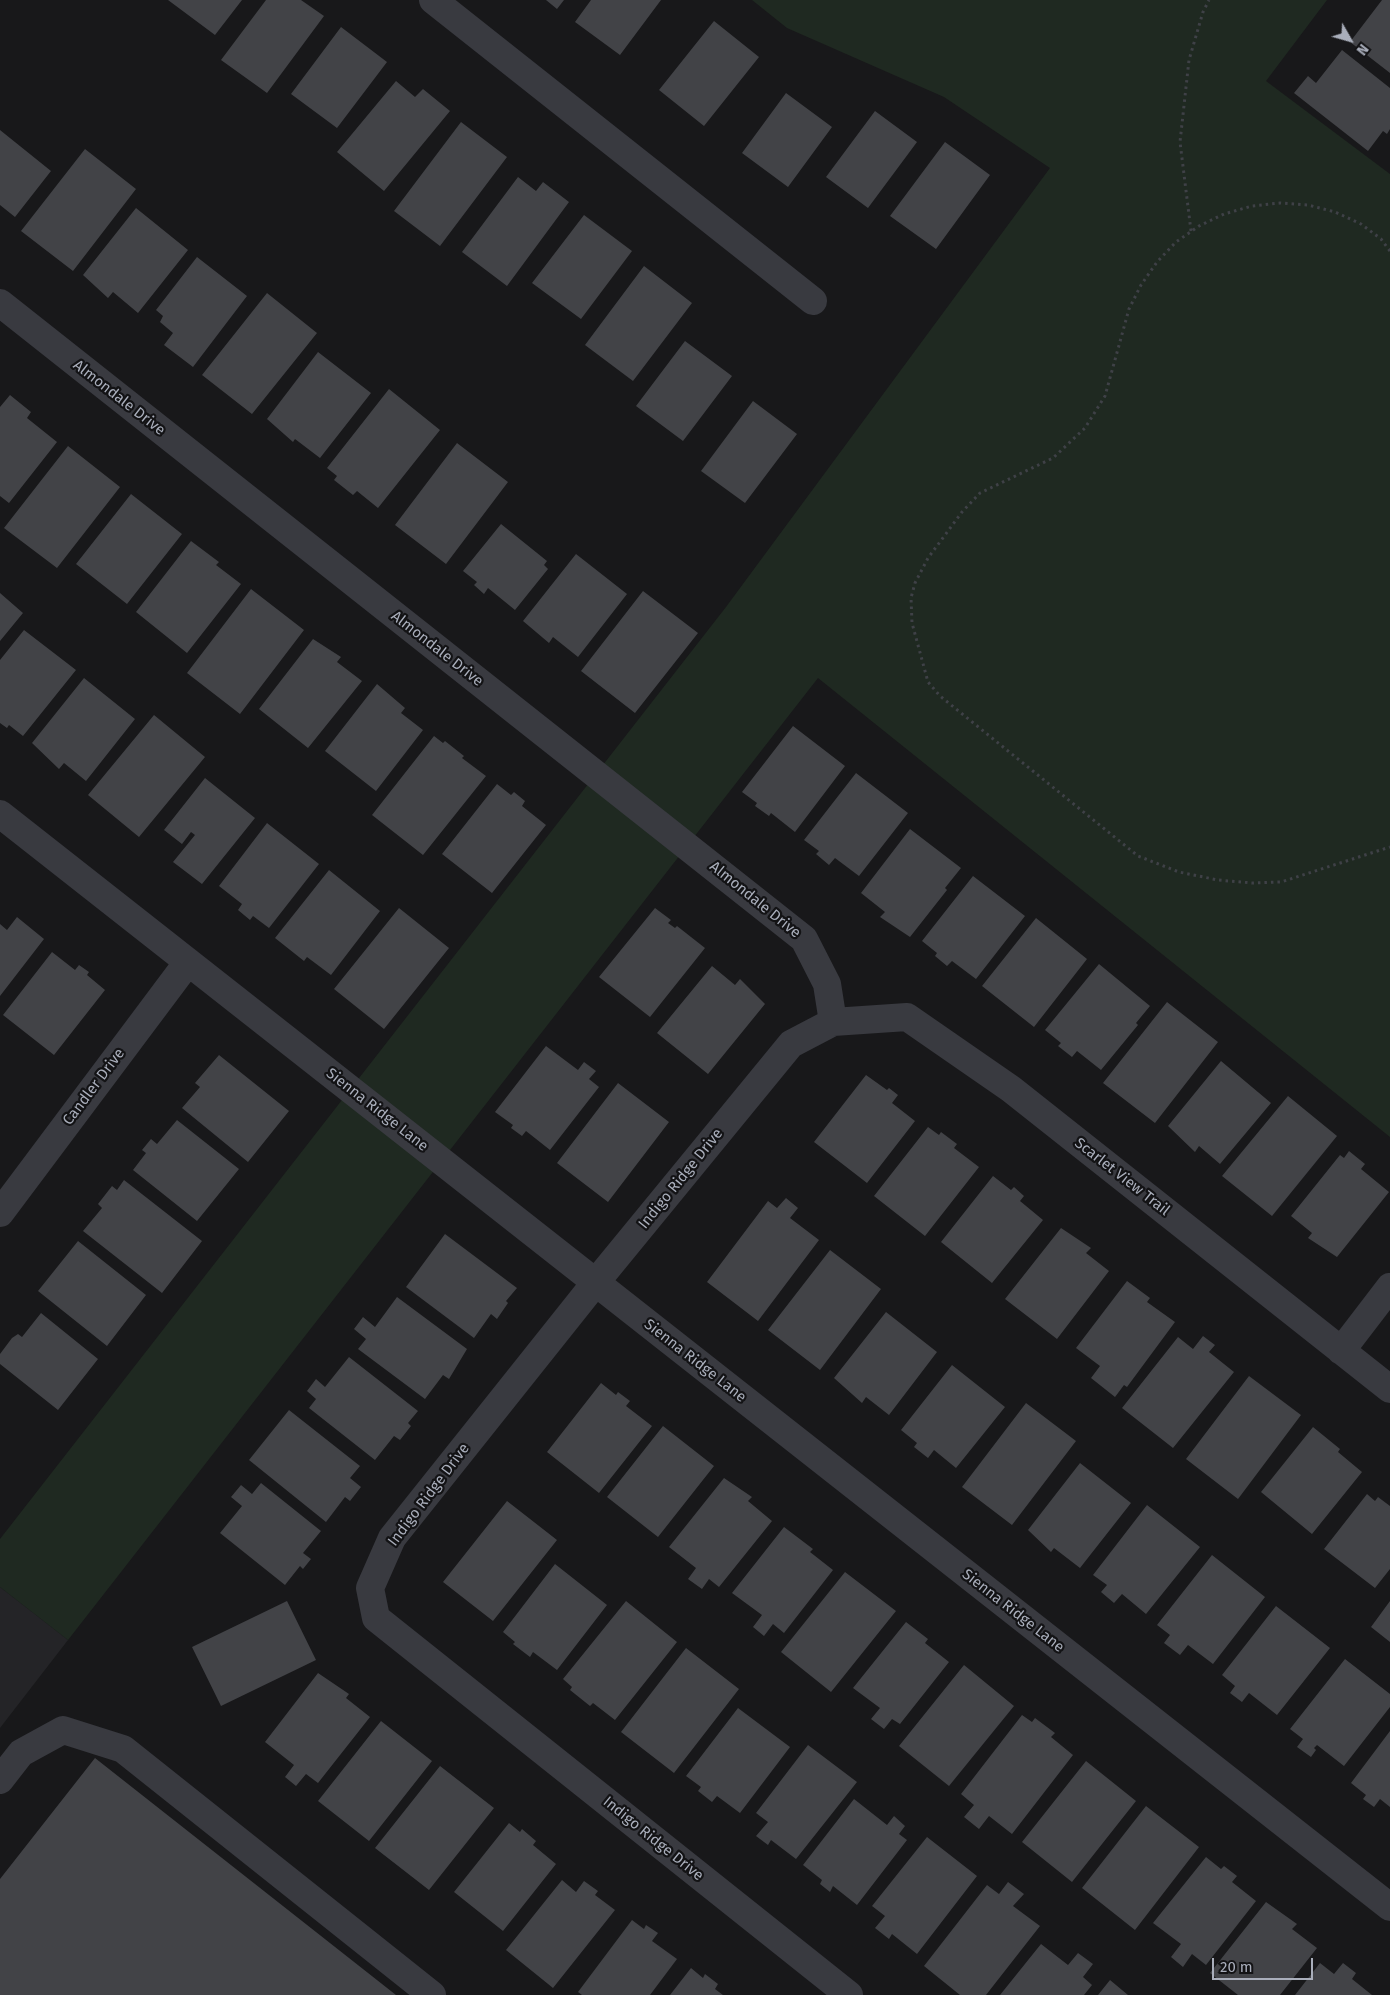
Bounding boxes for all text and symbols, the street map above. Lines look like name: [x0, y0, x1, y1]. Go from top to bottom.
north arrow: [1325, 15, 1375, 65]
text: N: [1353, 41, 1372, 58]
street label: Almondale Drive: [69, 356, 169, 440]
street label: Almondale Drive: [387, 607, 487, 691]
street label: Almondale Drive: [706, 858, 804, 942]
street label: Candler Drive: [59, 1045, 129, 1129]
street label: Sienna Ridge Lane: [322, 1065, 432, 1155]
street label: Indigo Ridge Drive: [635, 1125, 727, 1233]
street label: Scarlet View Trail: [1071, 1134, 1173, 1220]
street label: Sienna Ridge Lane: [640, 1316, 750, 1406]
street label: Indigo Ridge Drive: [385, 1440, 473, 1550]
street label: Sienna Ridge Lane: [958, 1566, 1068, 1656]
street label: Indigo Ridge Drive: [599, 1793, 707, 1885]
scale bar: [1215, 1948, 1316, 1980]
text: 20 m: [1220, 1958, 1253, 1976]

